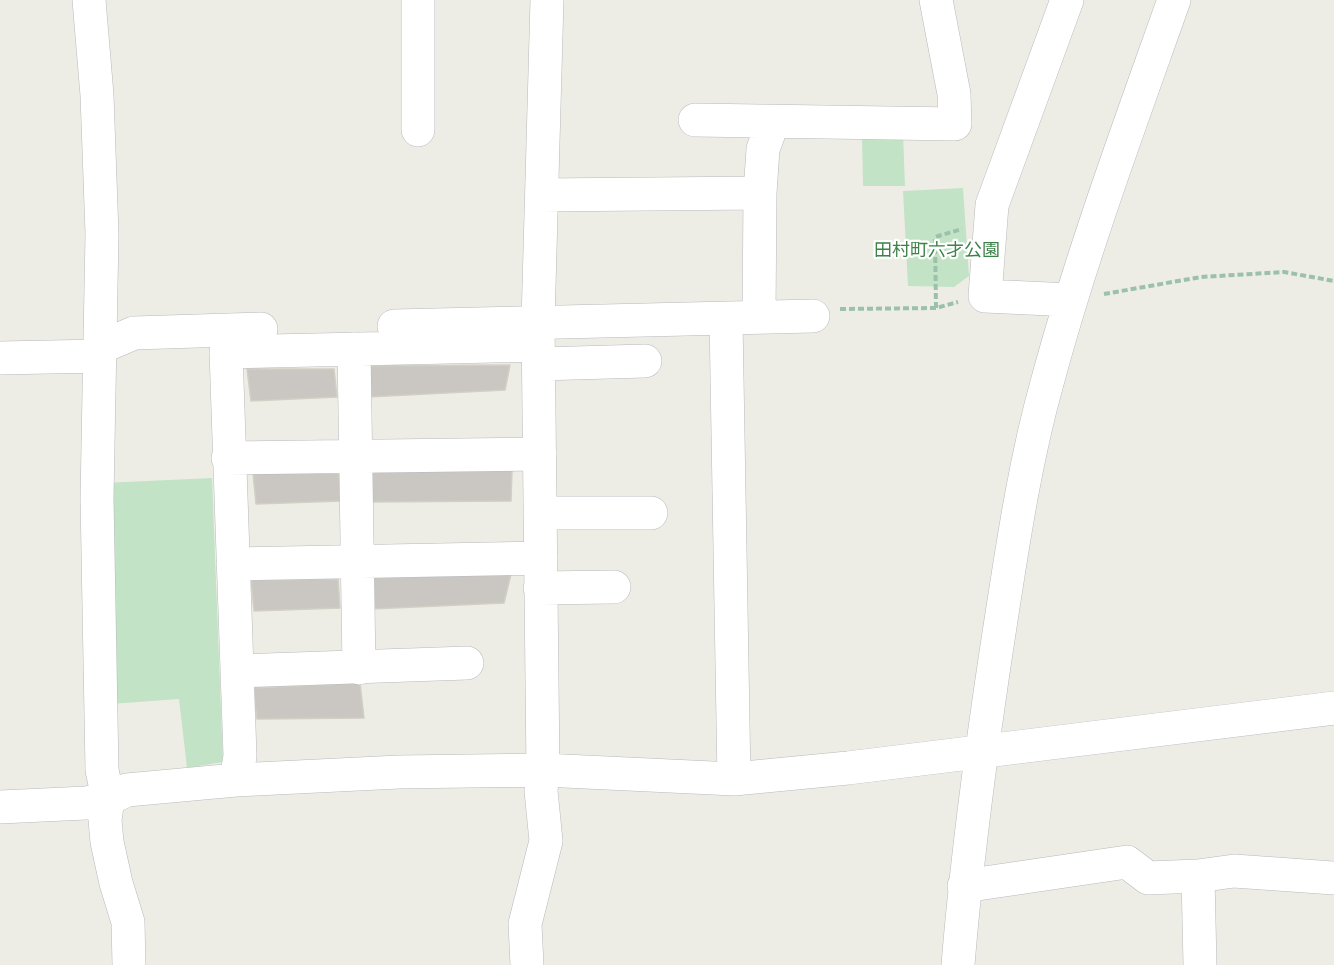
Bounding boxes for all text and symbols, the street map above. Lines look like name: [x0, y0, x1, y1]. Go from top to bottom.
park label: 田村町六才公園: [874, 241, 1000, 263]

